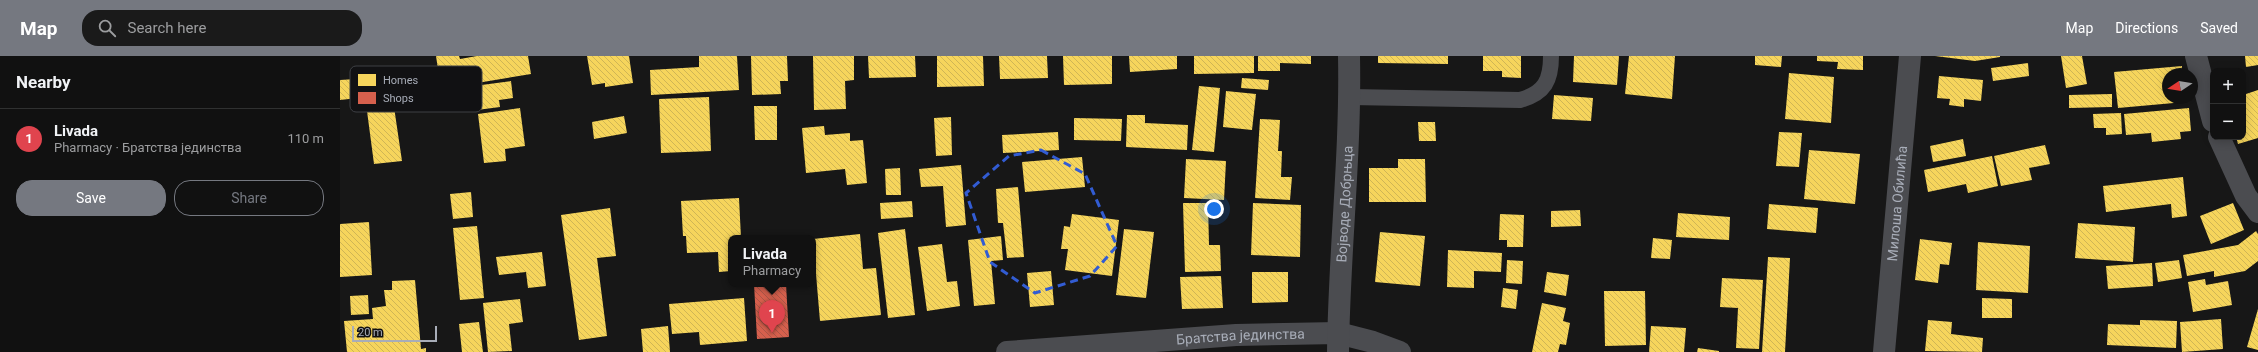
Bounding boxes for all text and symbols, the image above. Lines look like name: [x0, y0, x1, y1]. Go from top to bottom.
search box: [82, 10, 362, 46]
text: Map: [20, 17, 58, 40]
icon: search: [96, 17, 118, 39]
text: Search here: [128, 19, 206, 37]
text: Map: [2066, 20, 2093, 36]
text: Directions: [2115, 20, 2178, 36]
text: Saved: [2200, 20, 2238, 36]
legend: [350, 66, 482, 112]
north arrow: [2162, 68, 2198, 104]
map controls: [2210, 68, 2246, 140]
button: +: [2210, 68, 2246, 104]
text: Nearby: [16, 72, 71, 92]
text: Homes: [383, 74, 419, 87]
text: Shops: [383, 92, 414, 105]
button: −: [2210, 104, 2246, 140]
text: Livada: [54, 122, 98, 140]
text: 1: [25, 131, 33, 146]
text: 110 m: [287, 131, 324, 146]
text: Pharmacy · Братства јединства: [54, 140, 242, 155]
street label: Војводе Добрњца: [1333, 145, 1356, 263]
street label: Милоша Обилића: [1884, 145, 1910, 262]
button: Save: [16, 180, 166, 216]
button: Share: [174, 180, 324, 216]
your location: [1204, 199, 1224, 219]
popup: [728, 235, 816, 287]
text: Livada: [743, 245, 787, 263]
text: Pharmacy: [743, 263, 801, 278]
pin: 1: [759, 300, 785, 333]
scale bar: [352, 324, 437, 343]
text: 20 m: [358, 326, 383, 339]
street label: Братства јединства: [1176, 326, 1305, 347]

